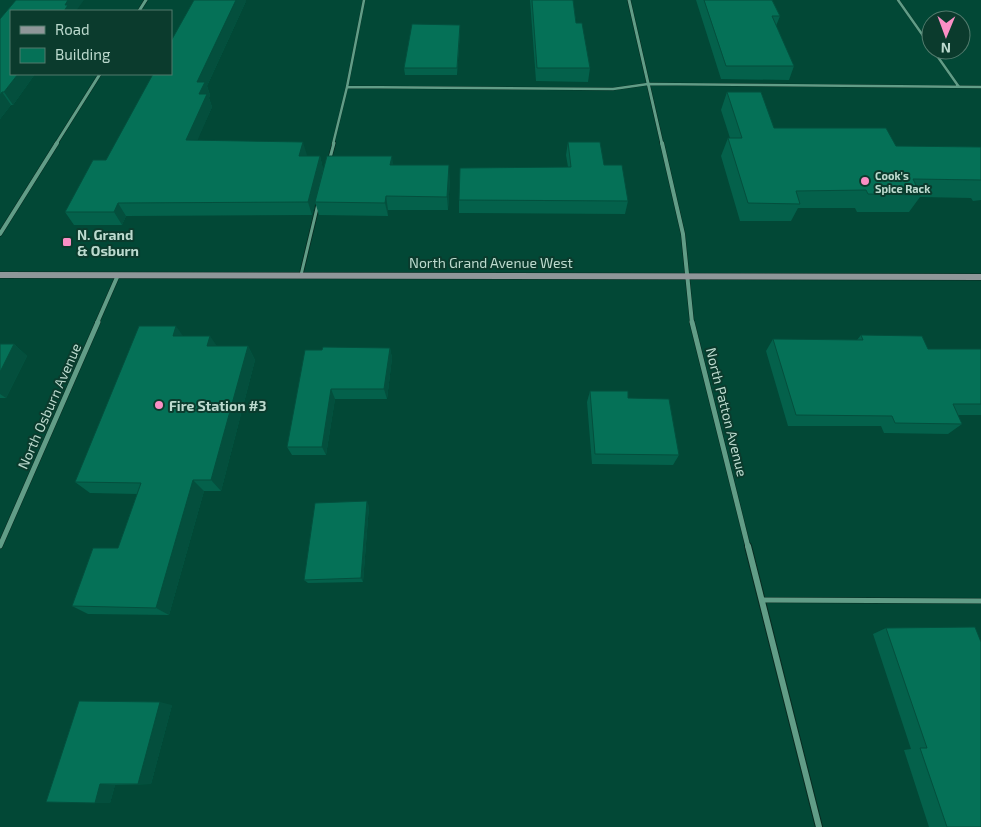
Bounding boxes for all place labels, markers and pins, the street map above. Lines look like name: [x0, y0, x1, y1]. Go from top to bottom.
place label: Cook's Spice Rack: [875, 169, 931, 195]
marker: Cook's Spice Rack: [859, 175, 871, 187]
place label: N. Grand & Osburn: [77, 226, 139, 259]
marker: N. Grand & Osburn: [61, 236, 73, 248]
place label: Fire Station #3: [169, 397, 267, 414]
marker: Fire Station #3: [153, 399, 165, 411]

